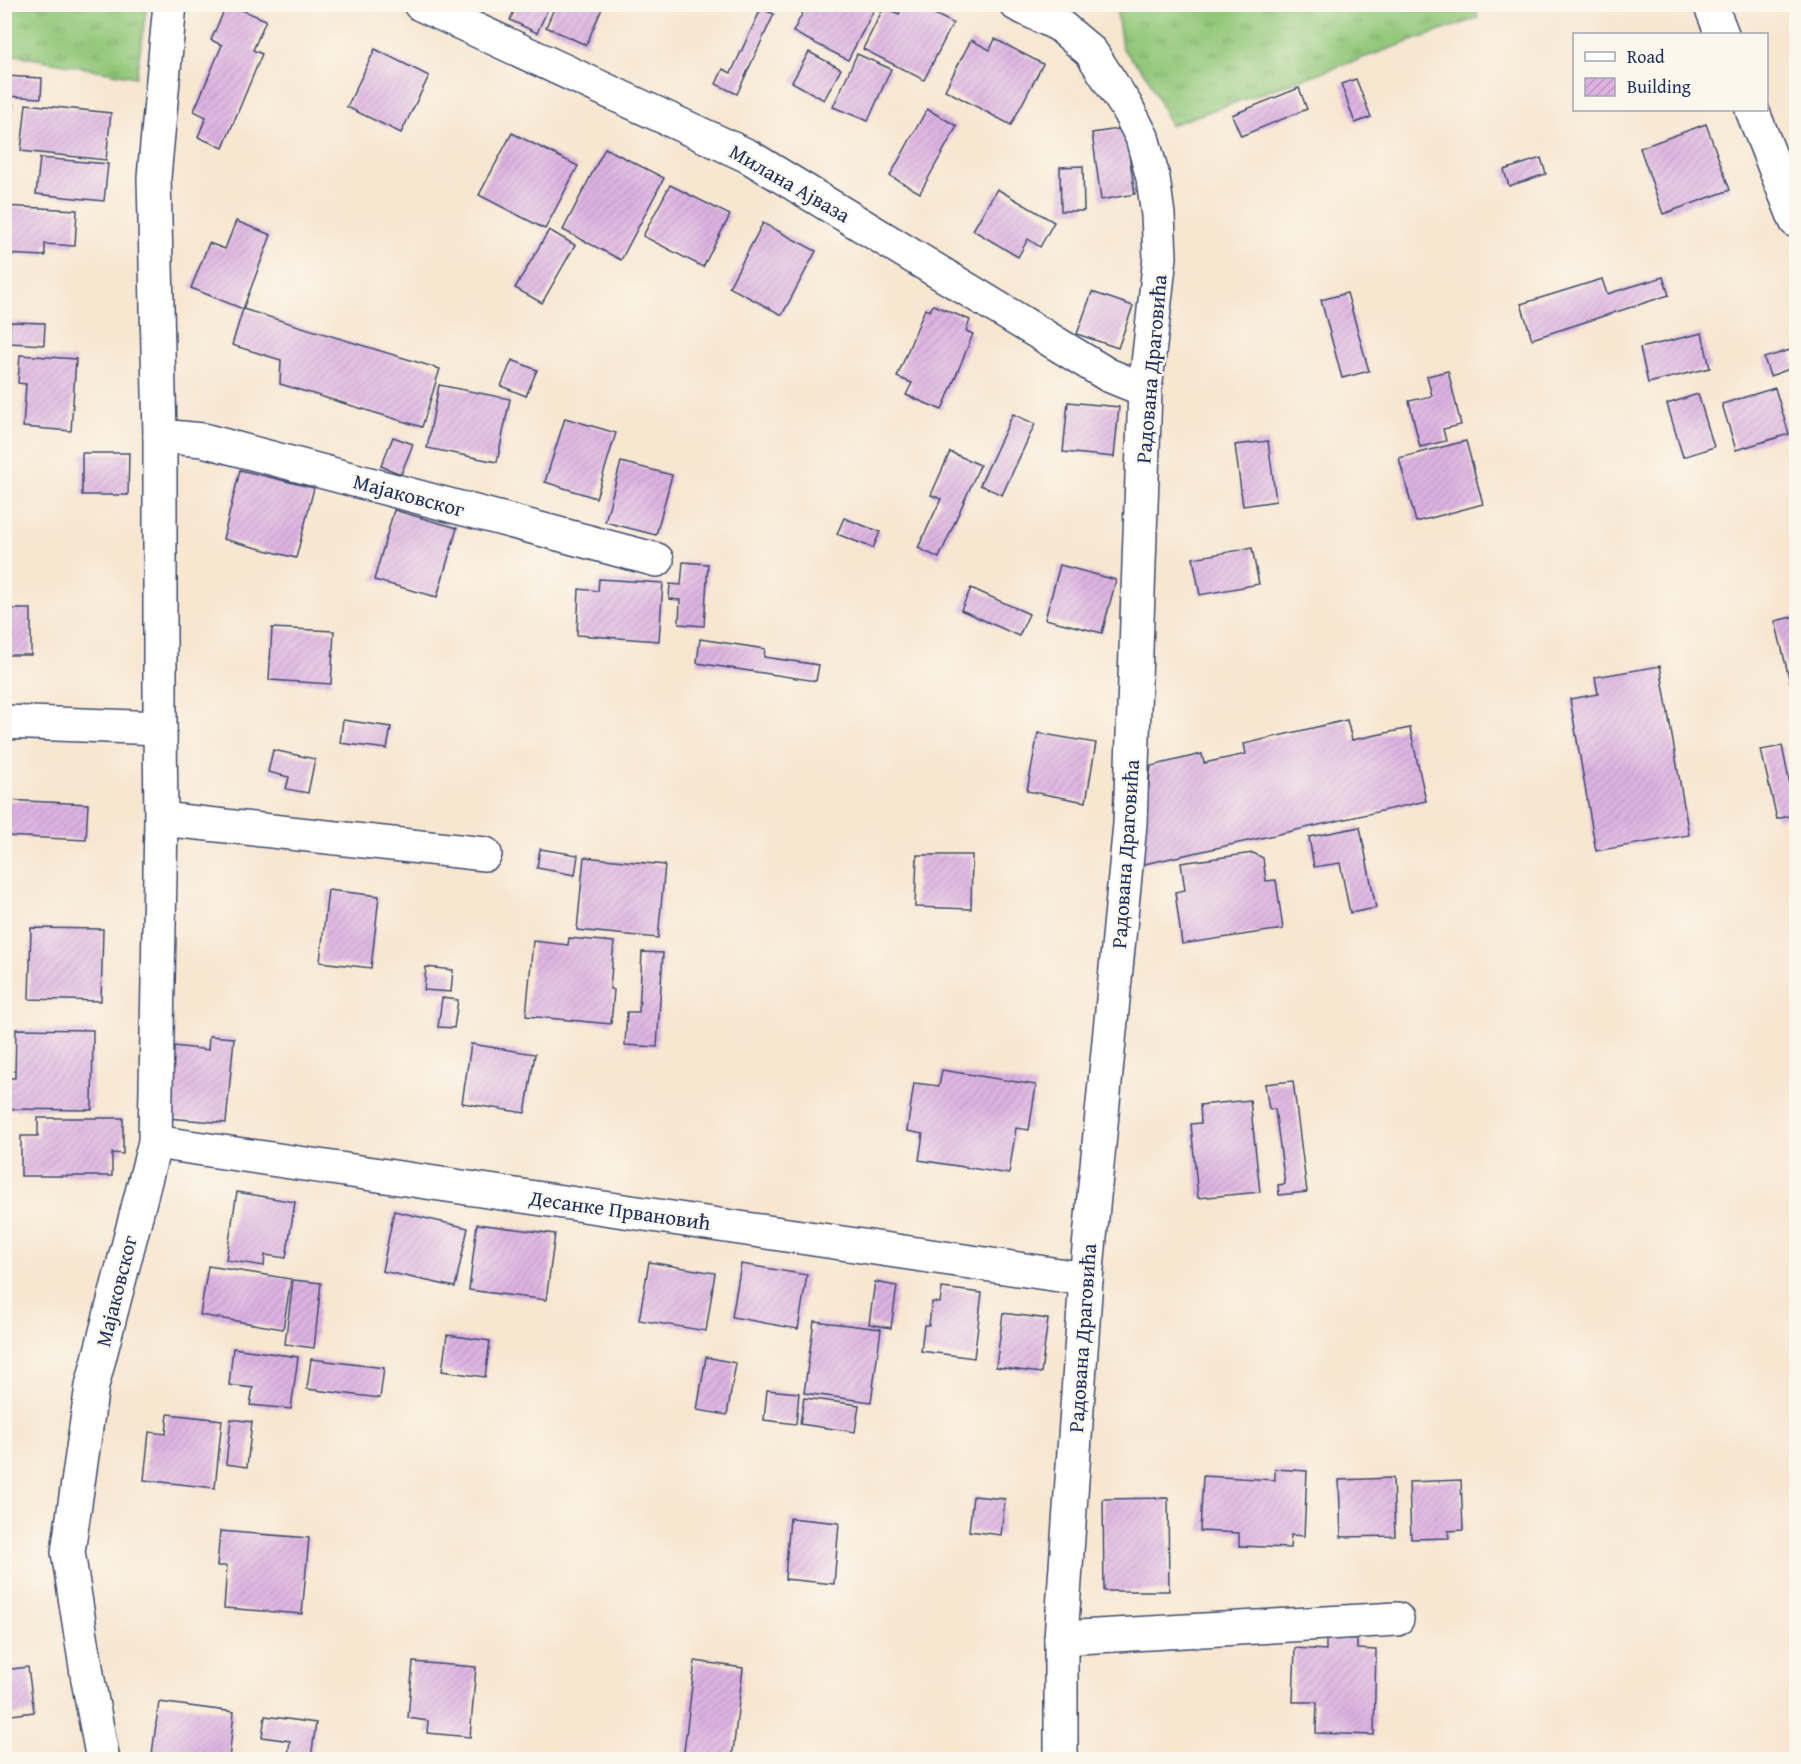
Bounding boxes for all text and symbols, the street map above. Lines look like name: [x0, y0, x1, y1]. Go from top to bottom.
legend: [1573, 33, 1768, 111]
text: Road: [1627, 43, 1665, 70]
text: Building: [1627, 73, 1691, 100]
street label: Милана Ајваза: [724, 136, 856, 230]
street label: Радована Драговића: [1127, 273, 1175, 465]
street label: Мајаковског: [350, 465, 468, 525]
street label: Радована Драговића: [1103, 758, 1147, 950]
street label: Десанке Првановић: [526, 1182, 713, 1238]
street label: Мајаковског: [87, 1232, 145, 1350]
street label: Радована Драговића: [1060, 1242, 1104, 1434]

